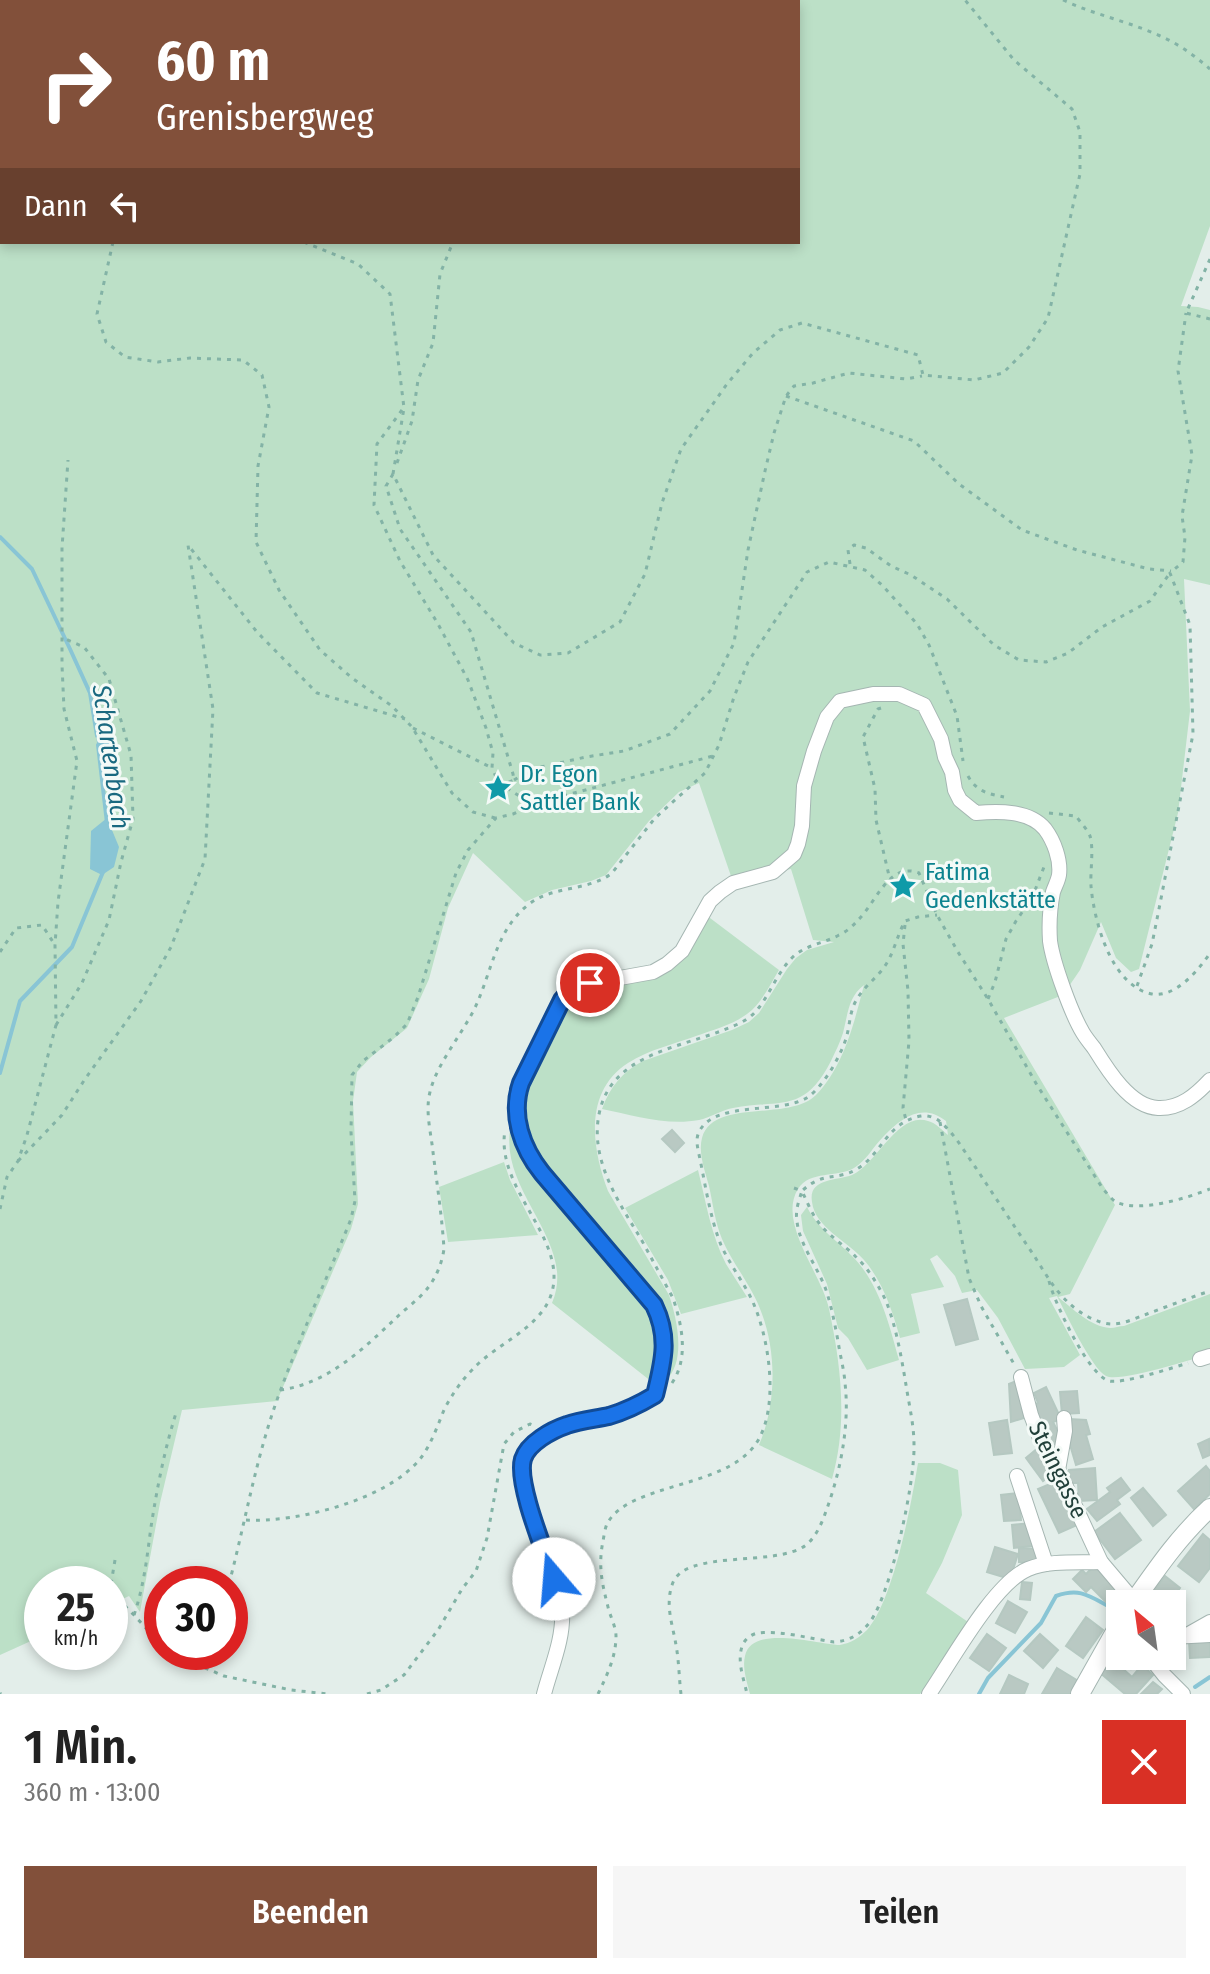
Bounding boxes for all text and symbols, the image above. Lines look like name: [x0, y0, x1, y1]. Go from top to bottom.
text: 60 m: [156, 28, 270, 95]
icon: right: [24, 32, 128, 136]
text: Grenisbergweg: [156, 96, 374, 140]
icon: left: [103, 184, 147, 228]
text: Dann: [24, 188, 87, 224]
water label: Schartenbach: [85, 682, 136, 831]
place label: Dr. Egon Sattler Bank: [520, 760, 641, 816]
place icon: Dr. Egon Sattler Bank: [483, 773, 513, 803]
place label: Fatima Gedenkstätte: [925, 858, 1056, 914]
place icon: Fatima Gedenkstätte: [888, 871, 918, 901]
pin: [556, 949, 624, 1017]
icon: arrive: [568, 961, 612, 1005]
street label: Steingasse: [1023, 1417, 1093, 1523]
position arrow: [512, 1537, 596, 1621]
speed limit sign: 30: [144, 1566, 248, 1670]
text: 25: [57, 1584, 95, 1632]
north arrow: [1106, 1590, 1186, 1670]
map controls: [1106, 1590, 1186, 1670]
text: km/h: [54, 1626, 98, 1650]
text: 1 Min.: [24, 1718, 137, 1776]
button: close: [1102, 1720, 1186, 1804]
text: 360 m · 13:00: [24, 1777, 160, 1808]
button: Beenden: [24, 1866, 597, 1958]
button: Teilen: [613, 1866, 1186, 1958]

